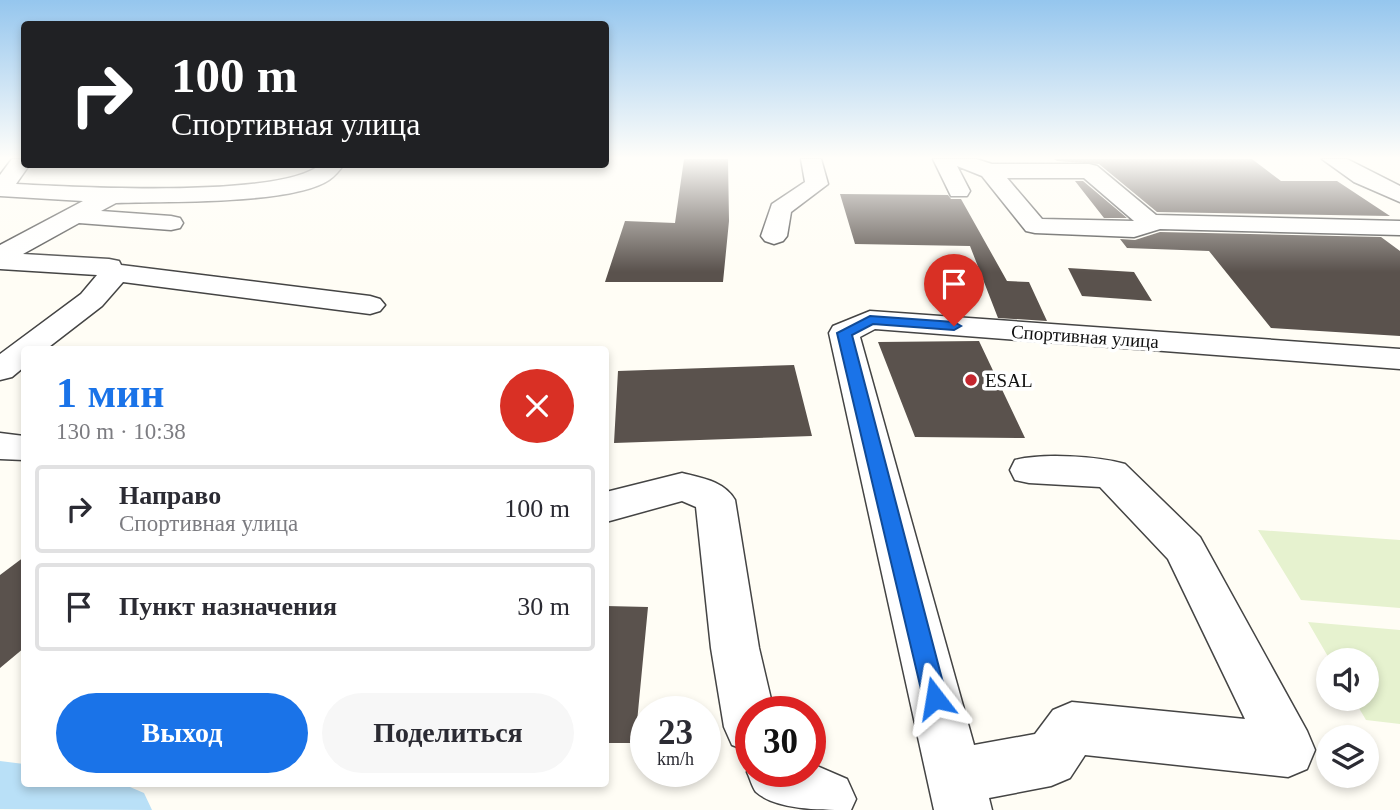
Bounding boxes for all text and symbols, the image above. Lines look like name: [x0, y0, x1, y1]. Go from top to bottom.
text: 100 m: [171, 48, 298, 103]
icon: right: [56, 49, 147, 140]
text: Спортивная улица: [171, 106, 420, 142]
pin: [924, 254, 984, 326]
icon: arrive: [935, 265, 973, 303]
street label: Спортивная улица: [1010, 321, 1160, 352]
button: close: [500, 369, 574, 443]
text: 1 мин: [56, 370, 165, 416]
place label: ESAL: [985, 370, 1033, 391]
marker: ESAL: [963, 372, 979, 388]
text: 130 m · 10:38: [56, 419, 186, 444]
text: Направо: [119, 481, 221, 510]
icon: right: [60, 490, 98, 528]
text: 100 m: [504, 494, 570, 523]
text: Спортивная улица: [119, 511, 298, 536]
icon: arrive: [60, 588, 98, 626]
text: Пункт назначения: [119, 592, 337, 621]
text: 30 m: [517, 592, 570, 621]
map controls: [1316, 648, 1379, 788]
button: sound: [1316, 648, 1379, 711]
position arrow: [898, 661, 972, 735]
button: Выход: [56, 693, 308, 773]
button: Поделиться: [322, 693, 574, 773]
speed limit sign: 30: [735, 696, 826, 787]
text: 23: [658, 713, 693, 752]
button: layers: [1316, 725, 1379, 788]
text: km/h: [657, 749, 694, 769]

